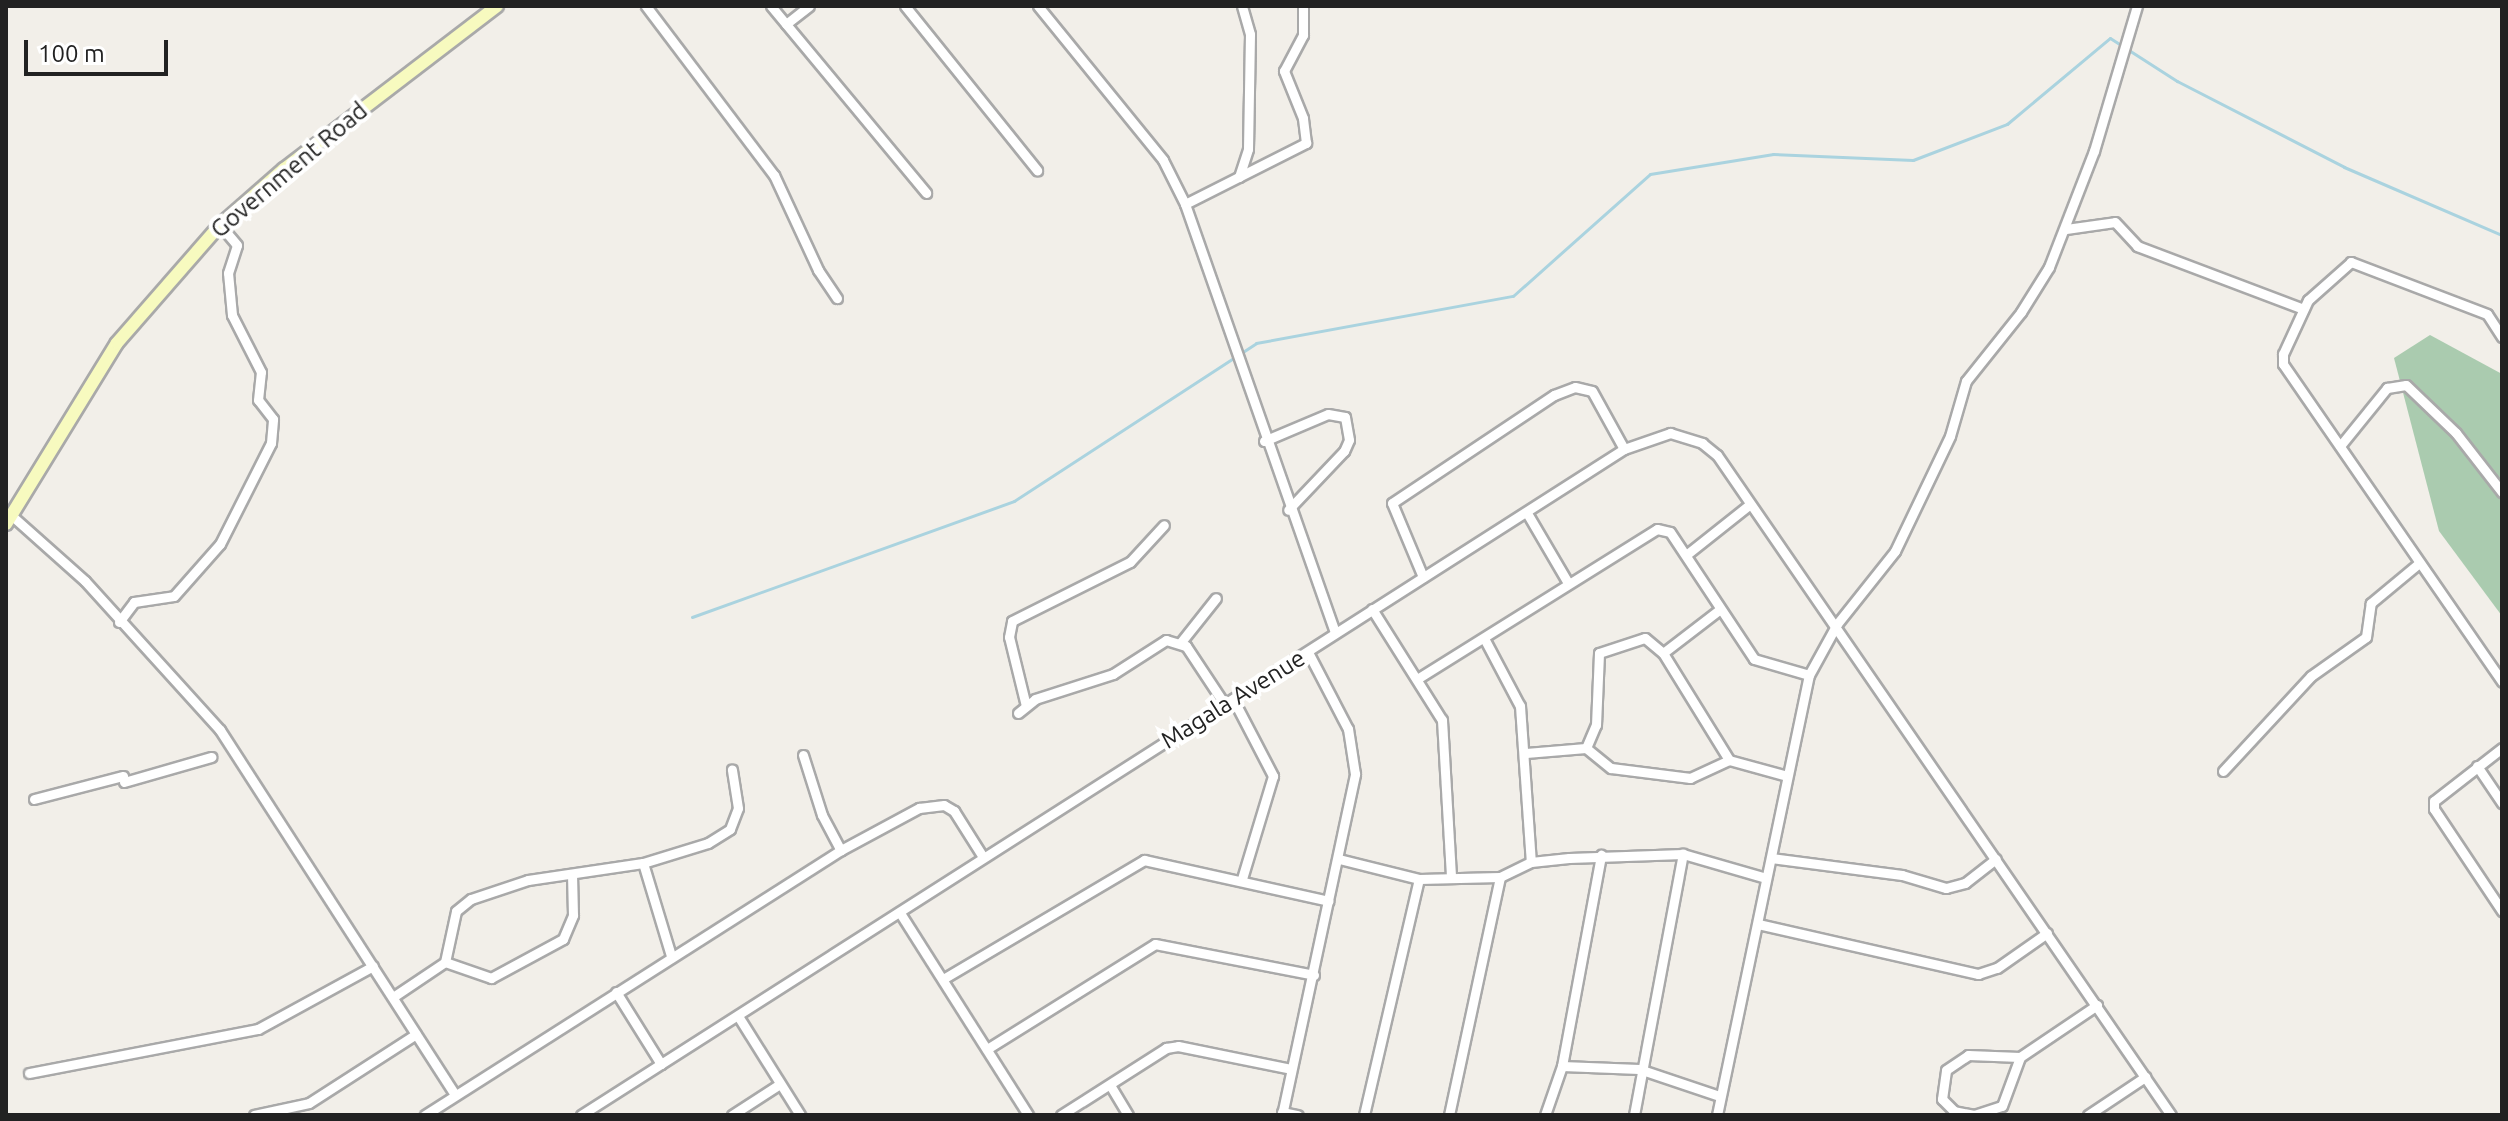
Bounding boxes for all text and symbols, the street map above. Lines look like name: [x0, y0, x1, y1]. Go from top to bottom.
scale bar: [28, 24, 172, 74]
text: 100 m: [38, 40, 105, 67]
street label: Government Road: [205, 96, 373, 244]
street label: Magala Avenue: [1156, 643, 1310, 755]

